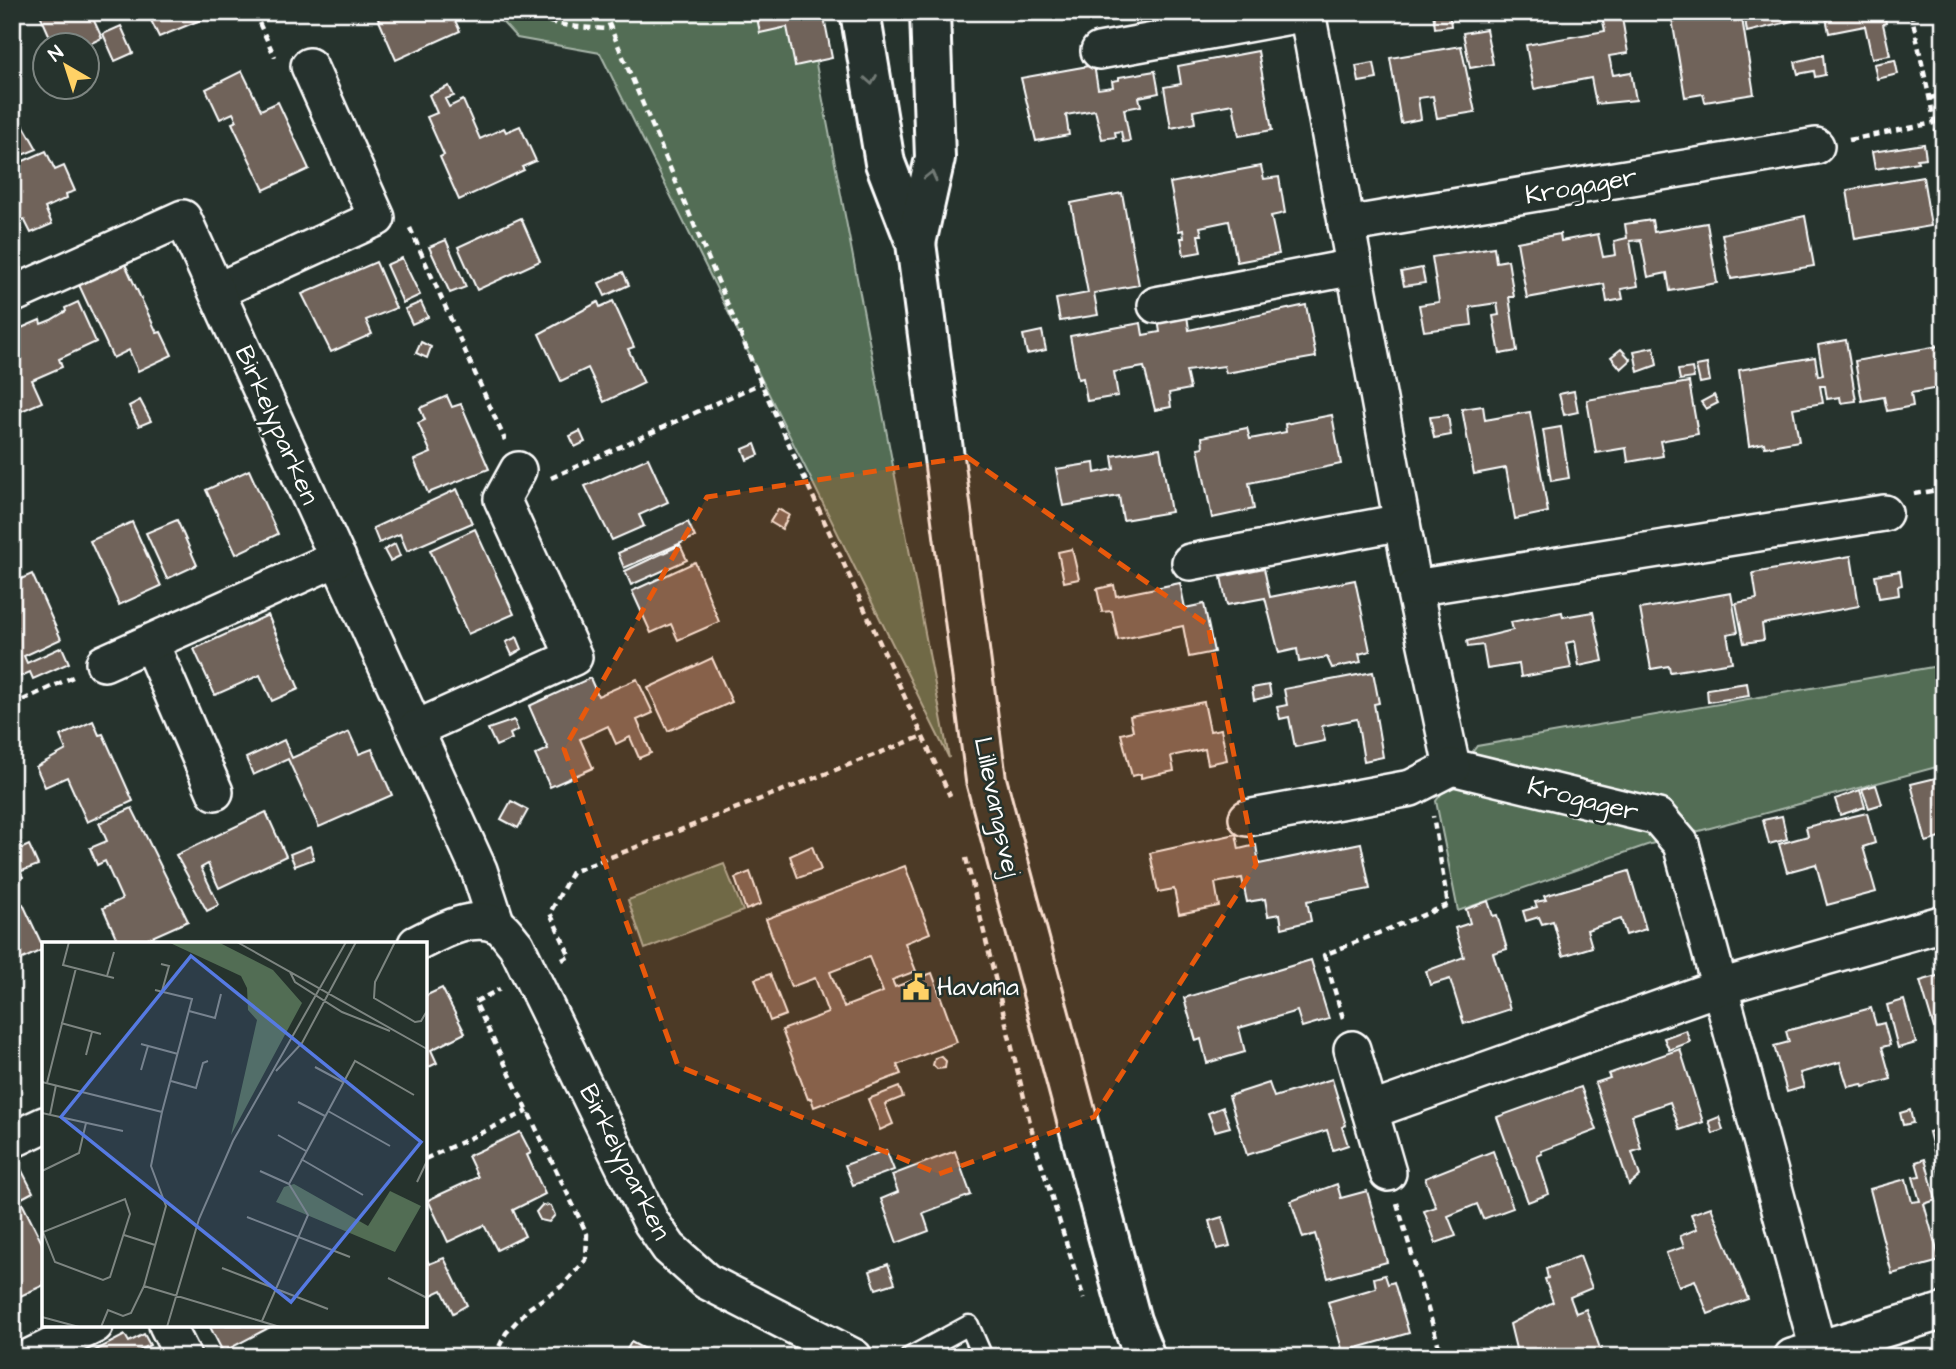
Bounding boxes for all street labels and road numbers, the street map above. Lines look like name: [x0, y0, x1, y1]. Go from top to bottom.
street label: Krogager: [1522, 158, 1640, 216]
street label: Birkelyparken: [224, 340, 328, 511]
street label: Lillevangsvej: [963, 734, 1029, 881]
street label: Krogager: [1523, 768, 1642, 832]
street label: Birkelyparken: [569, 1078, 680, 1247]

